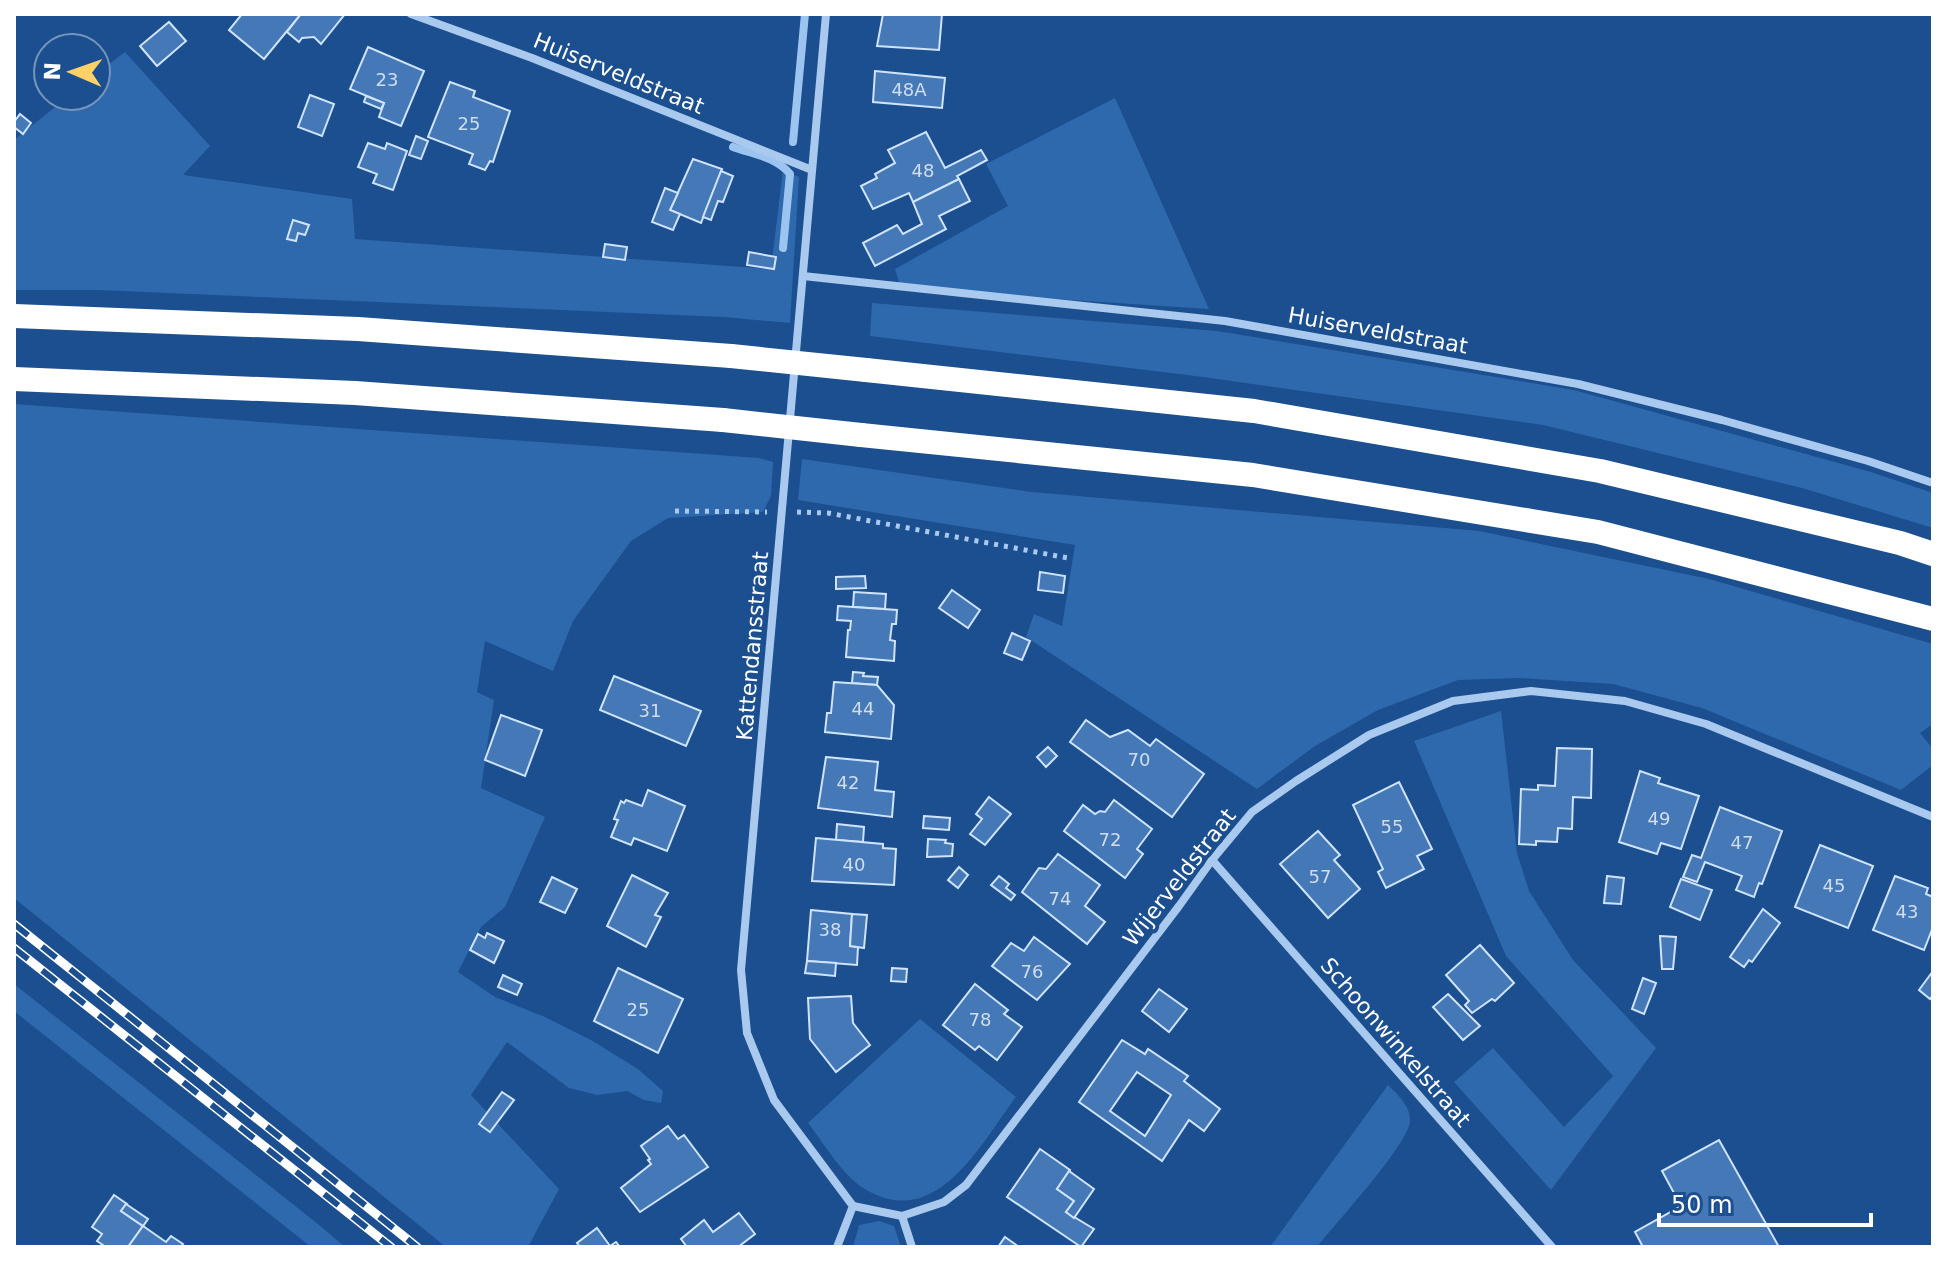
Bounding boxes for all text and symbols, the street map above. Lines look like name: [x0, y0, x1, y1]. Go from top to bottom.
street label: Huiserveldstraat: [530, 28, 708, 119]
north arrow: [32, 32, 112, 112]
text: N: [40, 62, 65, 81]
house number: 23: [376, 69, 398, 90]
house number: 48A: [891, 79, 927, 100]
house number: 25: [458, 113, 480, 134]
house number: 48: [912, 160, 934, 181]
street label: Huiserveldstraat: [1286, 302, 1470, 359]
street label: Kattendansstraat: [732, 550, 773, 742]
house number: 44: [852, 698, 874, 719]
house number: 31: [639, 700, 661, 721]
house number: 70: [1128, 749, 1150, 770]
house number: 42: [837, 772, 859, 793]
street label: Wijerveldstraat: [1118, 803, 1241, 951]
house number: 49: [1648, 808, 1670, 829]
house number: 55: [1381, 816, 1403, 837]
house number: 72: [1099, 829, 1121, 850]
house number: 47: [1731, 832, 1753, 853]
house number: 40: [843, 854, 865, 875]
house number: 57: [1309, 866, 1331, 887]
house number: 45: [1823, 875, 1845, 896]
house number: 74: [1049, 888, 1071, 909]
house number: 43: [1896, 901, 1918, 922]
house number: 38: [819, 919, 841, 940]
street label: Schoonwinkelstraat: [1316, 953, 1476, 1132]
house number: 76: [1021, 961, 1043, 982]
house number: 25: [627, 999, 649, 1020]
house number: 78: [969, 1009, 991, 1030]
scale bar: [1659, 1177, 1871, 1227]
text: 50 m: [1671, 1191, 1733, 1219]

